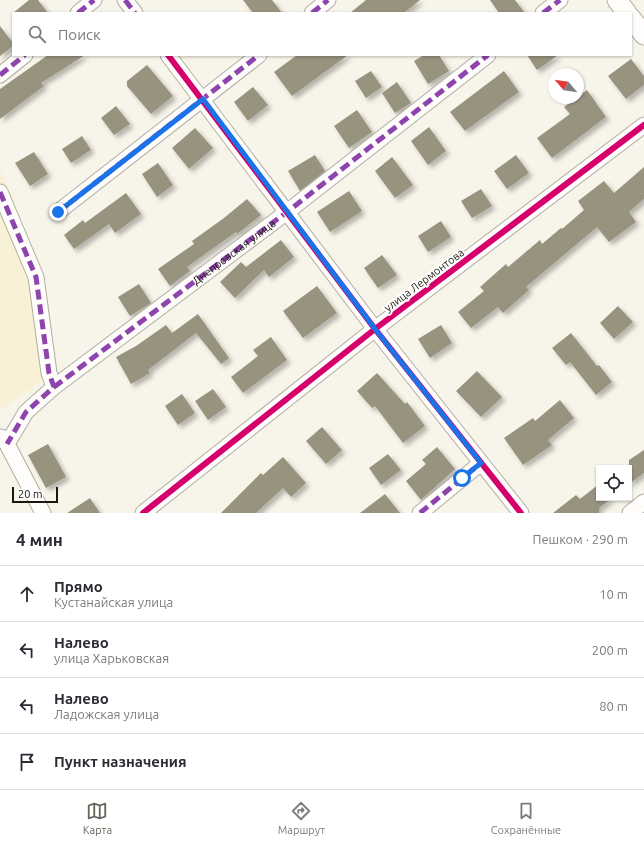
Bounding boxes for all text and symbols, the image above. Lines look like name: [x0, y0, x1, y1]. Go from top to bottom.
search box: [12, 12, 632, 56]
icon: search: [26, 23, 48, 45]
text: Поиск: [58, 26, 101, 43]
north arrow: [548, 68, 584, 104]
route end: [49, 203, 67, 221]
street label: Днепровская улица: [190, 217, 278, 287]
street label: улица Лермонтова: [382, 246, 466, 314]
map controls: [596, 465, 632, 501]
button: locate: [596, 465, 632, 501]
route start: [453, 469, 471, 487]
scale bar: [12, 485, 58, 504]
text: 20 m: [18, 488, 42, 500]
text: 4 мин: [16, 530, 63, 549]
text: Пешком · 290 m: [532, 532, 628, 546]
text: Прямо: [54, 578, 103, 595]
icon: ahead: [16, 583, 38, 605]
text: 10 m: [599, 587, 628, 601]
text: Кустанайская улица: [54, 595, 173, 609]
text: Налево: [54, 634, 109, 651]
icon: left: [16, 639, 38, 661]
text: 200 m: [592, 643, 628, 657]
text: улица Харьковская: [54, 651, 169, 665]
text: Налево: [54, 690, 109, 707]
icon: left: [16, 695, 38, 717]
text: 80 m: [599, 699, 628, 713]
text: Ладожская улица: [54, 707, 159, 721]
icon: arrive: [16, 751, 38, 773]
text: Пункт назначения: [54, 753, 187, 770]
tab: Карта: [83, 800, 112, 836]
tab: Маршрут: [278, 800, 325, 836]
tab: Сохранённые: [491, 800, 561, 836]

